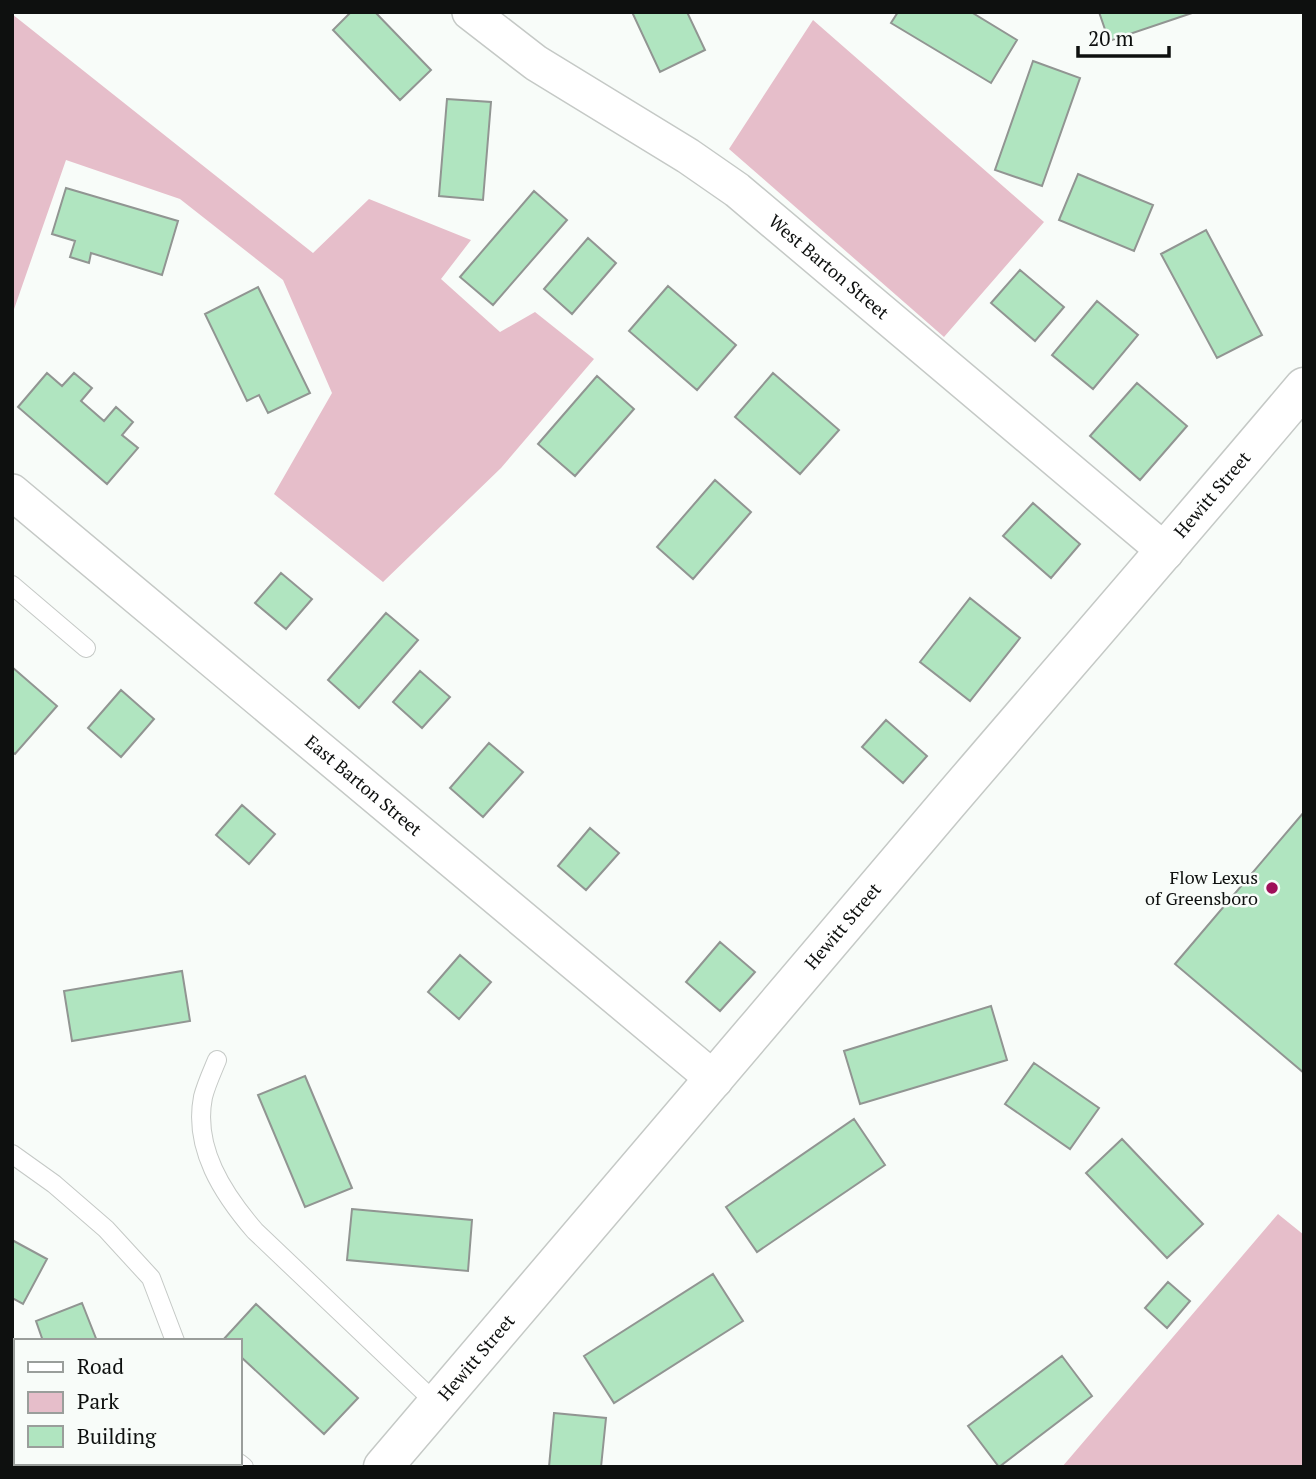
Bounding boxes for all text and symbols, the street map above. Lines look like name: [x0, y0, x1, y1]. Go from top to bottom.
scale bar: [1078, 14, 1169, 58]
text: 20 m: [1088, 24, 1134, 52]
street label: West Barton Street: [764, 209, 895, 324]
street label: Hewitt Street: [1168, 446, 1256, 542]
street label: East Barton Street: [301, 729, 428, 841]
place label: Flow Lexus of Greensboro: [1145, 865, 1258, 910]
street label: Hewitt Street: [799, 877, 886, 974]
marker: Flow Lexus of Greensboro: [1264, 880, 1280, 896]
street label: Hewitt Street: [432, 1308, 520, 1405]
legend: [14, 1339, 242, 1465]
text: Road: [77, 1352, 124, 1380]
text: Park: [77, 1387, 119, 1415]
text: Building: [77, 1422, 157, 1450]

